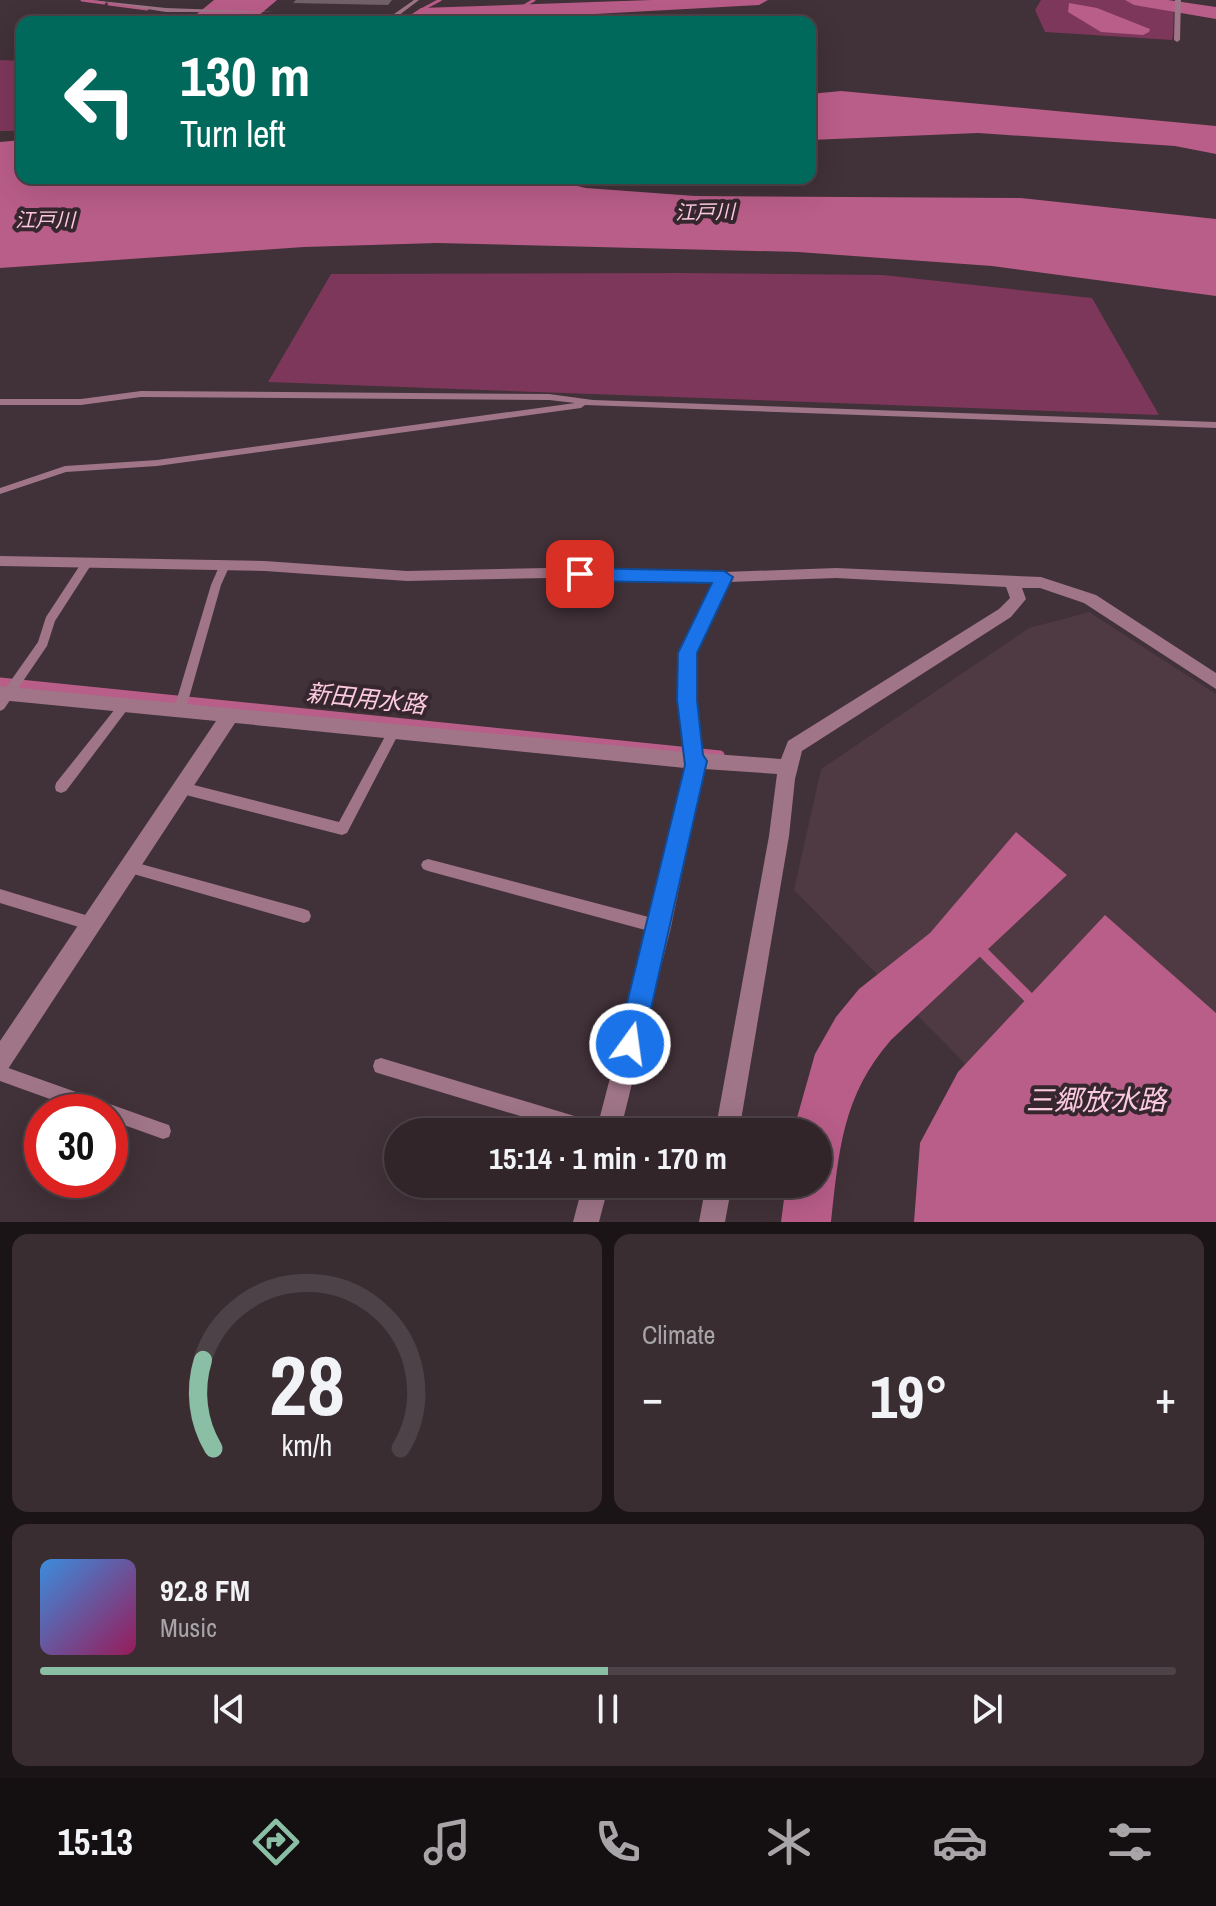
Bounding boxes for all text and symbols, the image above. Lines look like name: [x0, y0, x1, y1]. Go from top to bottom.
text: 130 m: [180, 38, 310, 113]
icon: left: [48, 48, 152, 152]
text: Turn left: [180, 110, 286, 158]
water label: 江戸川: [675, 197, 737, 226]
water label: 江戸川: [15, 206, 77, 233]
pin: [546, 540, 614, 608]
icon: arrive: [558, 552, 602, 596]
water label: 新田用水路: [305, 676, 429, 720]
position arrow: [588, 1002, 672, 1086]
water label: 三郷放水路: [1026, 1081, 1168, 1119]
speed limit sign: 30: [24, 1094, 128, 1198]
text: 15:14 · 1 min · 170 m: [489, 1138, 727, 1178]
text: Climate: [642, 1317, 715, 1352]
text: 28: [269, 1329, 345, 1441]
text: 19°: [870, 1356, 948, 1437]
text: −: [642, 1367, 663, 1427]
text: +: [1155, 1367, 1176, 1427]
text: km/h: [282, 1426, 332, 1465]
text: 92.8 FM: [160, 1570, 250, 1610]
text: Music: [160, 1610, 217, 1645]
icon: previous: [207, 1687, 251, 1731]
icon: pause: [586, 1687, 630, 1731]
icon: next: [965, 1687, 1009, 1731]
icon: directions: [248, 1814, 304, 1870]
icon: music: [419, 1814, 475, 1870]
icon: phone: [590, 1814, 646, 1870]
icon: climate: [761, 1814, 817, 1870]
icon: car: [932, 1814, 988, 1870]
icon: filters: [1102, 1814, 1158, 1870]
text: 15:13: [57, 1818, 133, 1866]

